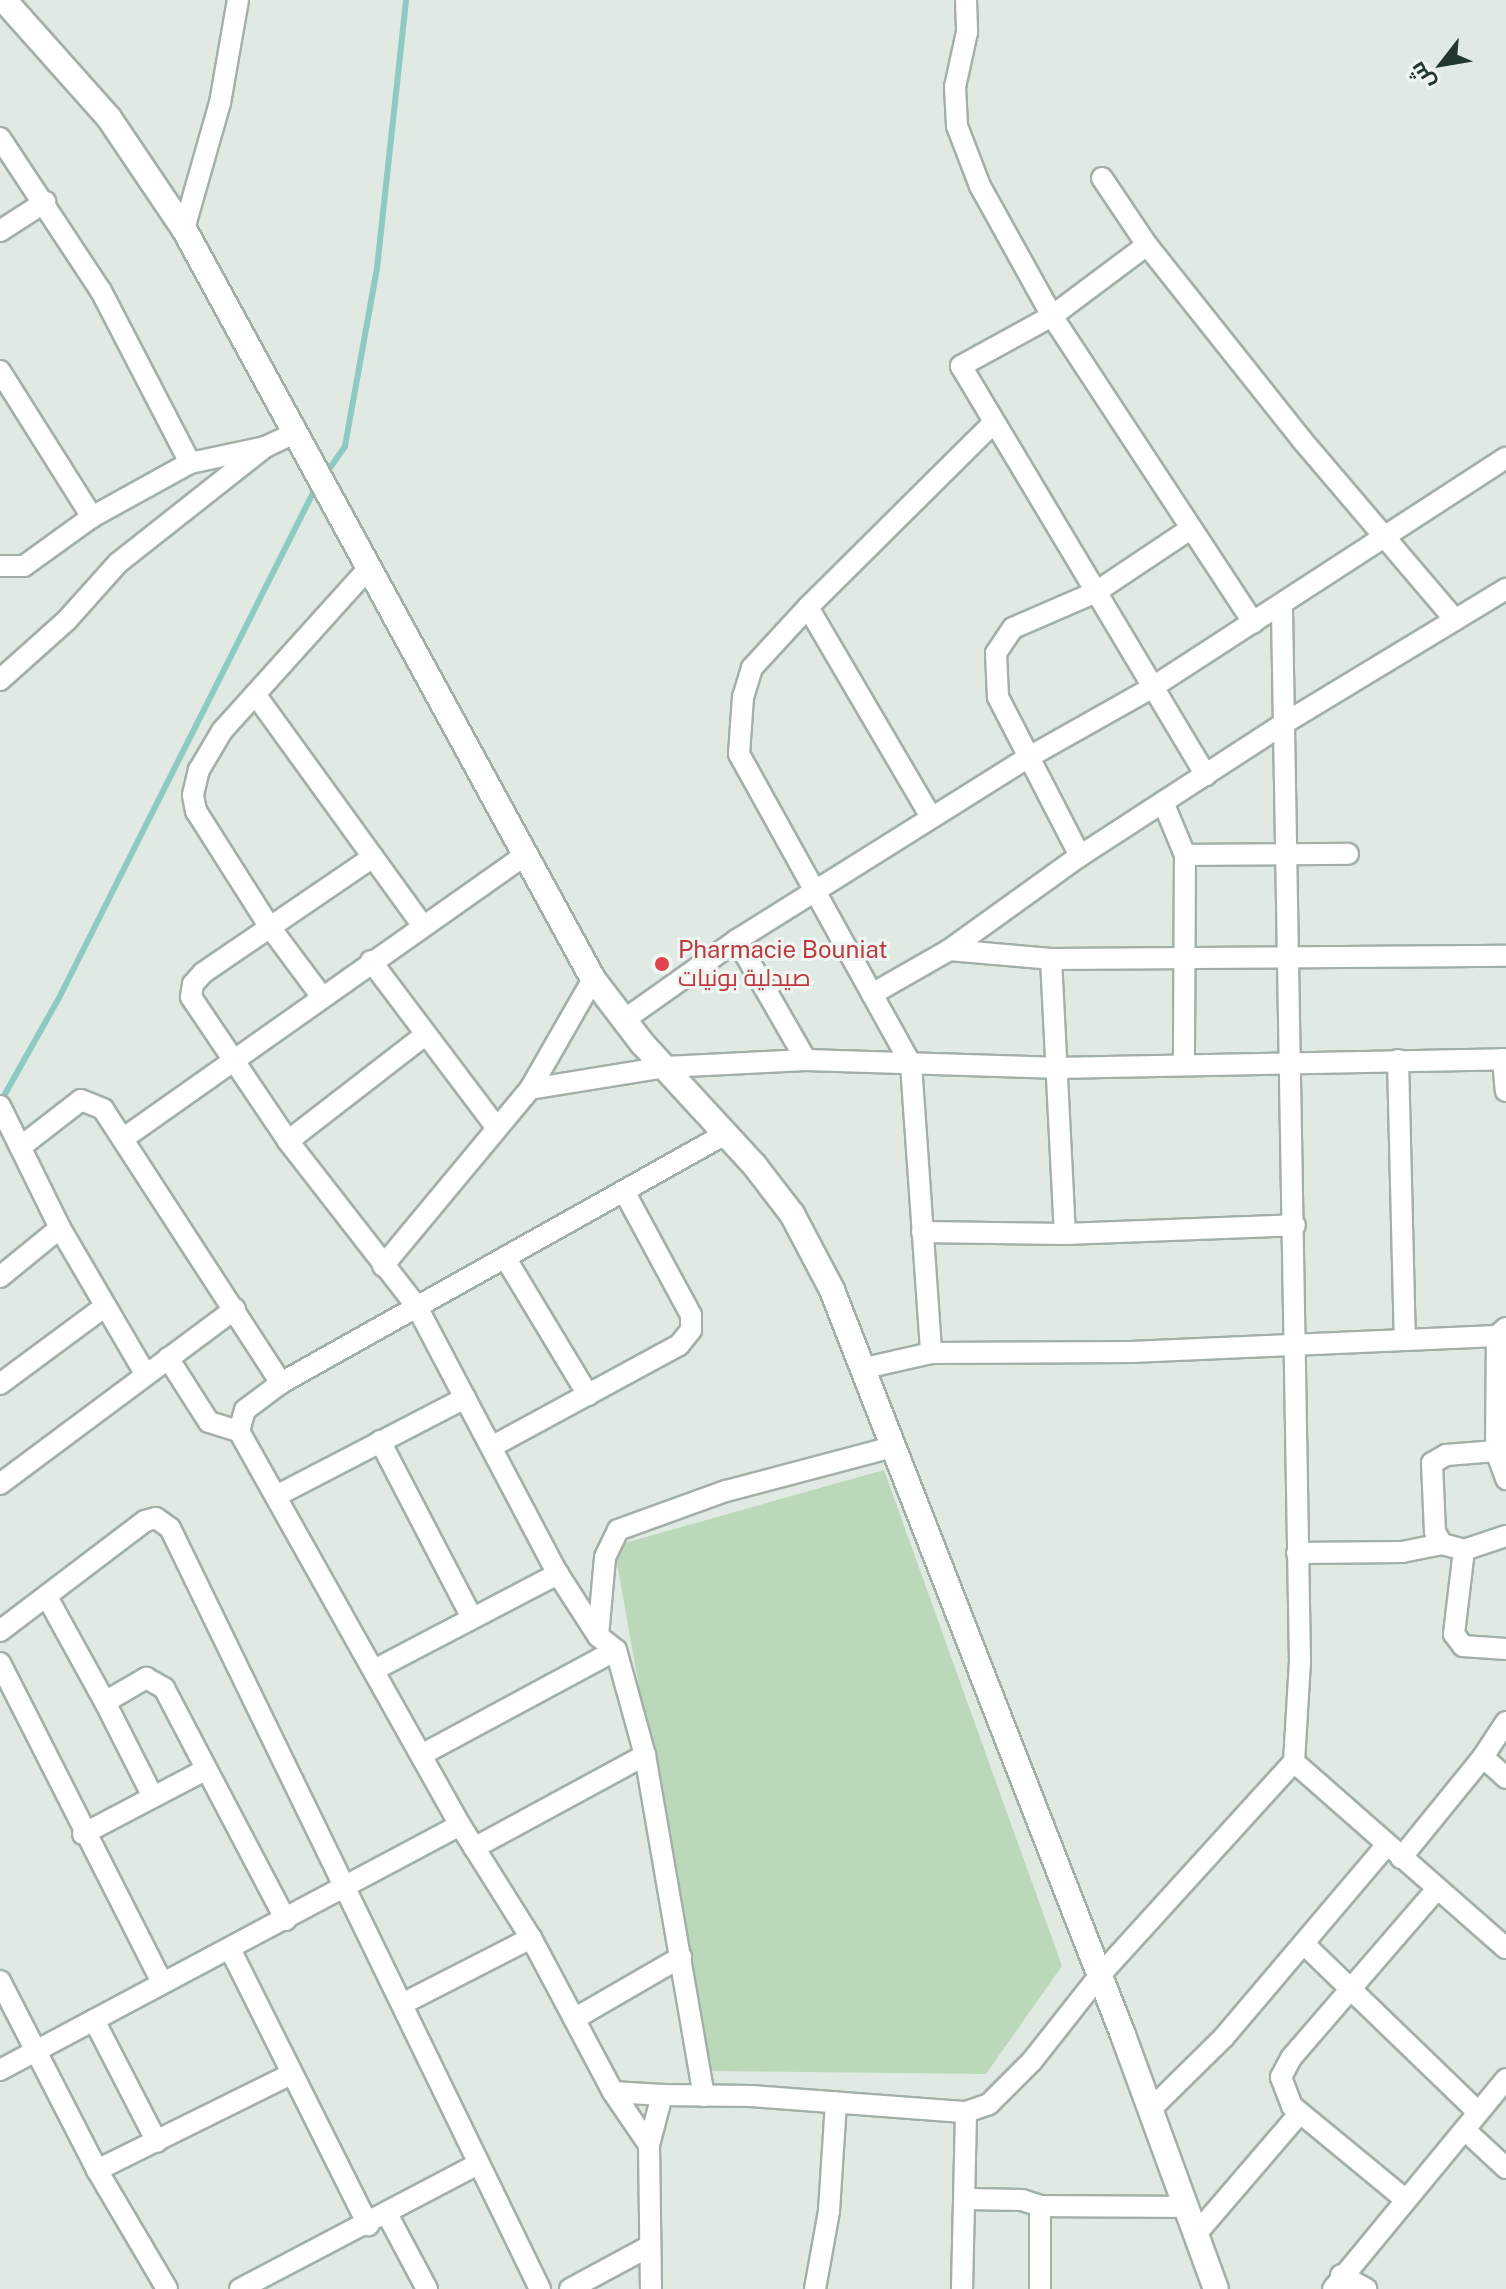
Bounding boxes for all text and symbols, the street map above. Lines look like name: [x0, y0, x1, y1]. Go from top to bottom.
north arrow: [1402, 24, 1482, 104]
text: ش: [1403, 58, 1440, 95]
place label: Pharmacie Bouniat صيدلية بونيات: [678, 936, 888, 992]
marker: Pharmacie Bouniat صيدلية بونيات: [653, 955, 671, 973]

